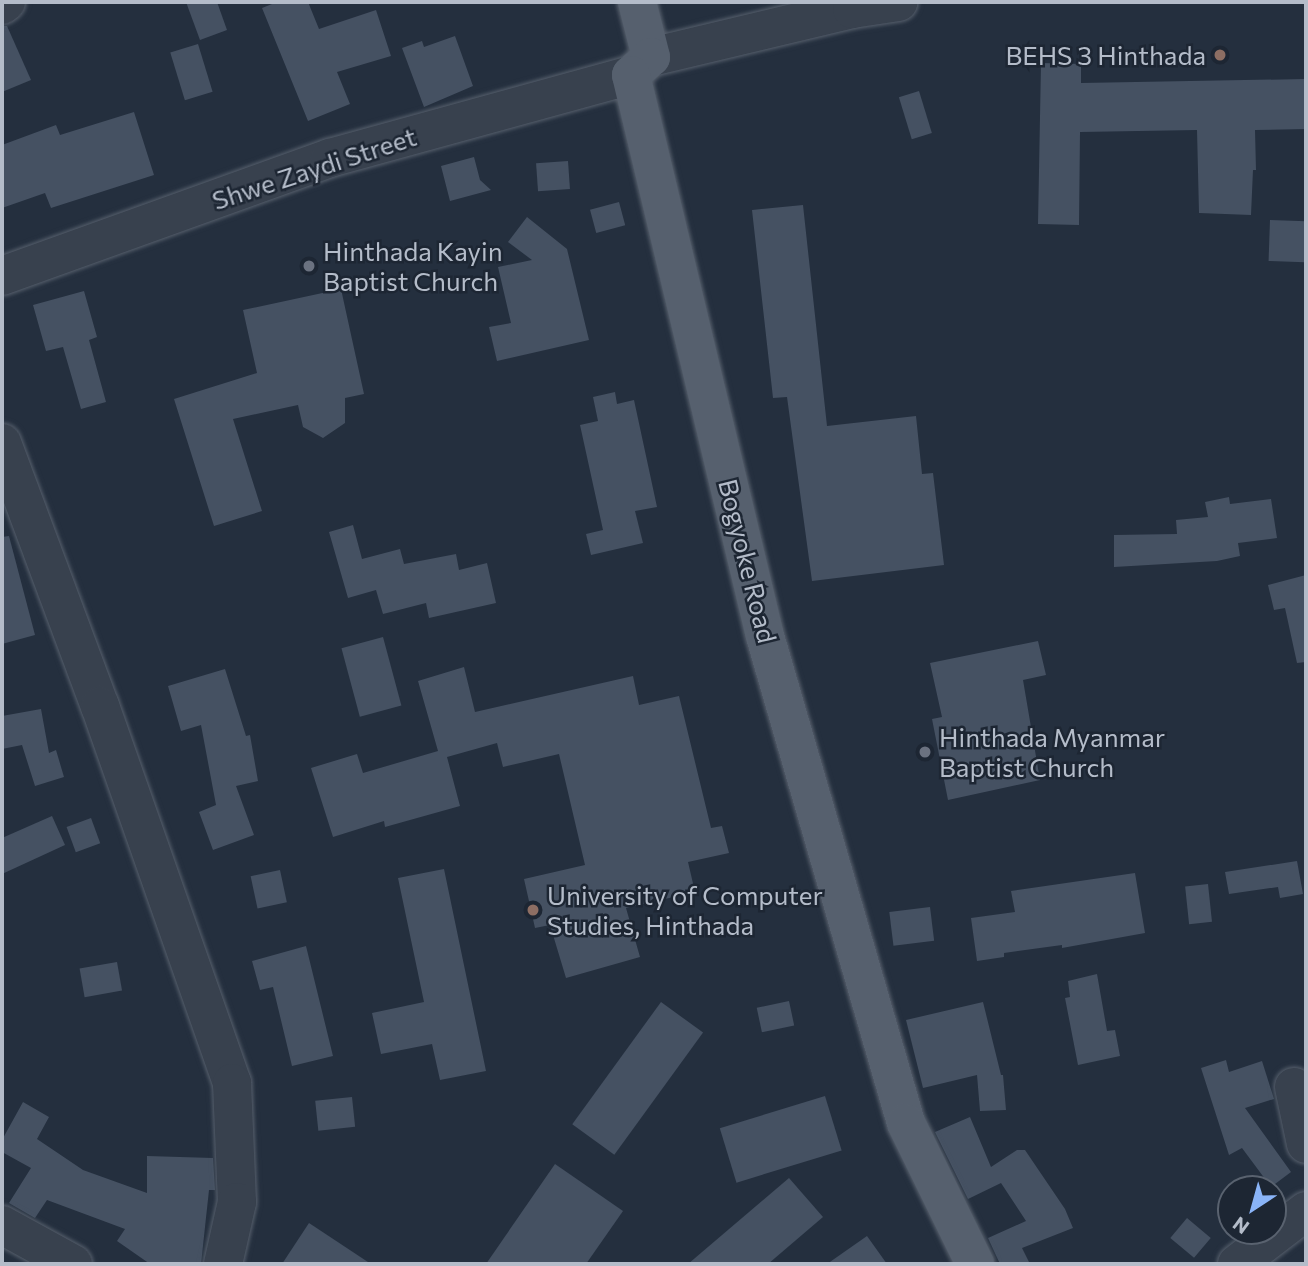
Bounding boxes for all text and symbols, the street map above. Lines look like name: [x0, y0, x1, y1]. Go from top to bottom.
place label: BEHS 3 Hinthada: [1005, 39, 1206, 71]
marker: BEHS 3 Hinthada: [1212, 47, 1228, 63]
street label: Shwe Zaydi Street: [208, 120, 420, 216]
place label: Hinthada Kayin Baptist Church: [323, 235, 503, 296]
marker: Hinthada Kayin Baptist Church: [301, 258, 317, 274]
street label: Bogyoke Road: [713, 476, 783, 646]
place label: Hinthada Myanmar Baptist Church: [939, 721, 1165, 782]
marker: Hinthada Myanmar Baptist Church: [917, 744, 933, 760]
place label: University of Computer Studies, Hinthada: [547, 879, 823, 940]
marker: University of Computer Studies, Hinthada: [525, 902, 541, 918]
north arrow: [1217, 1175, 1287, 1245]
text: N: [1228, 1212, 1253, 1239]

